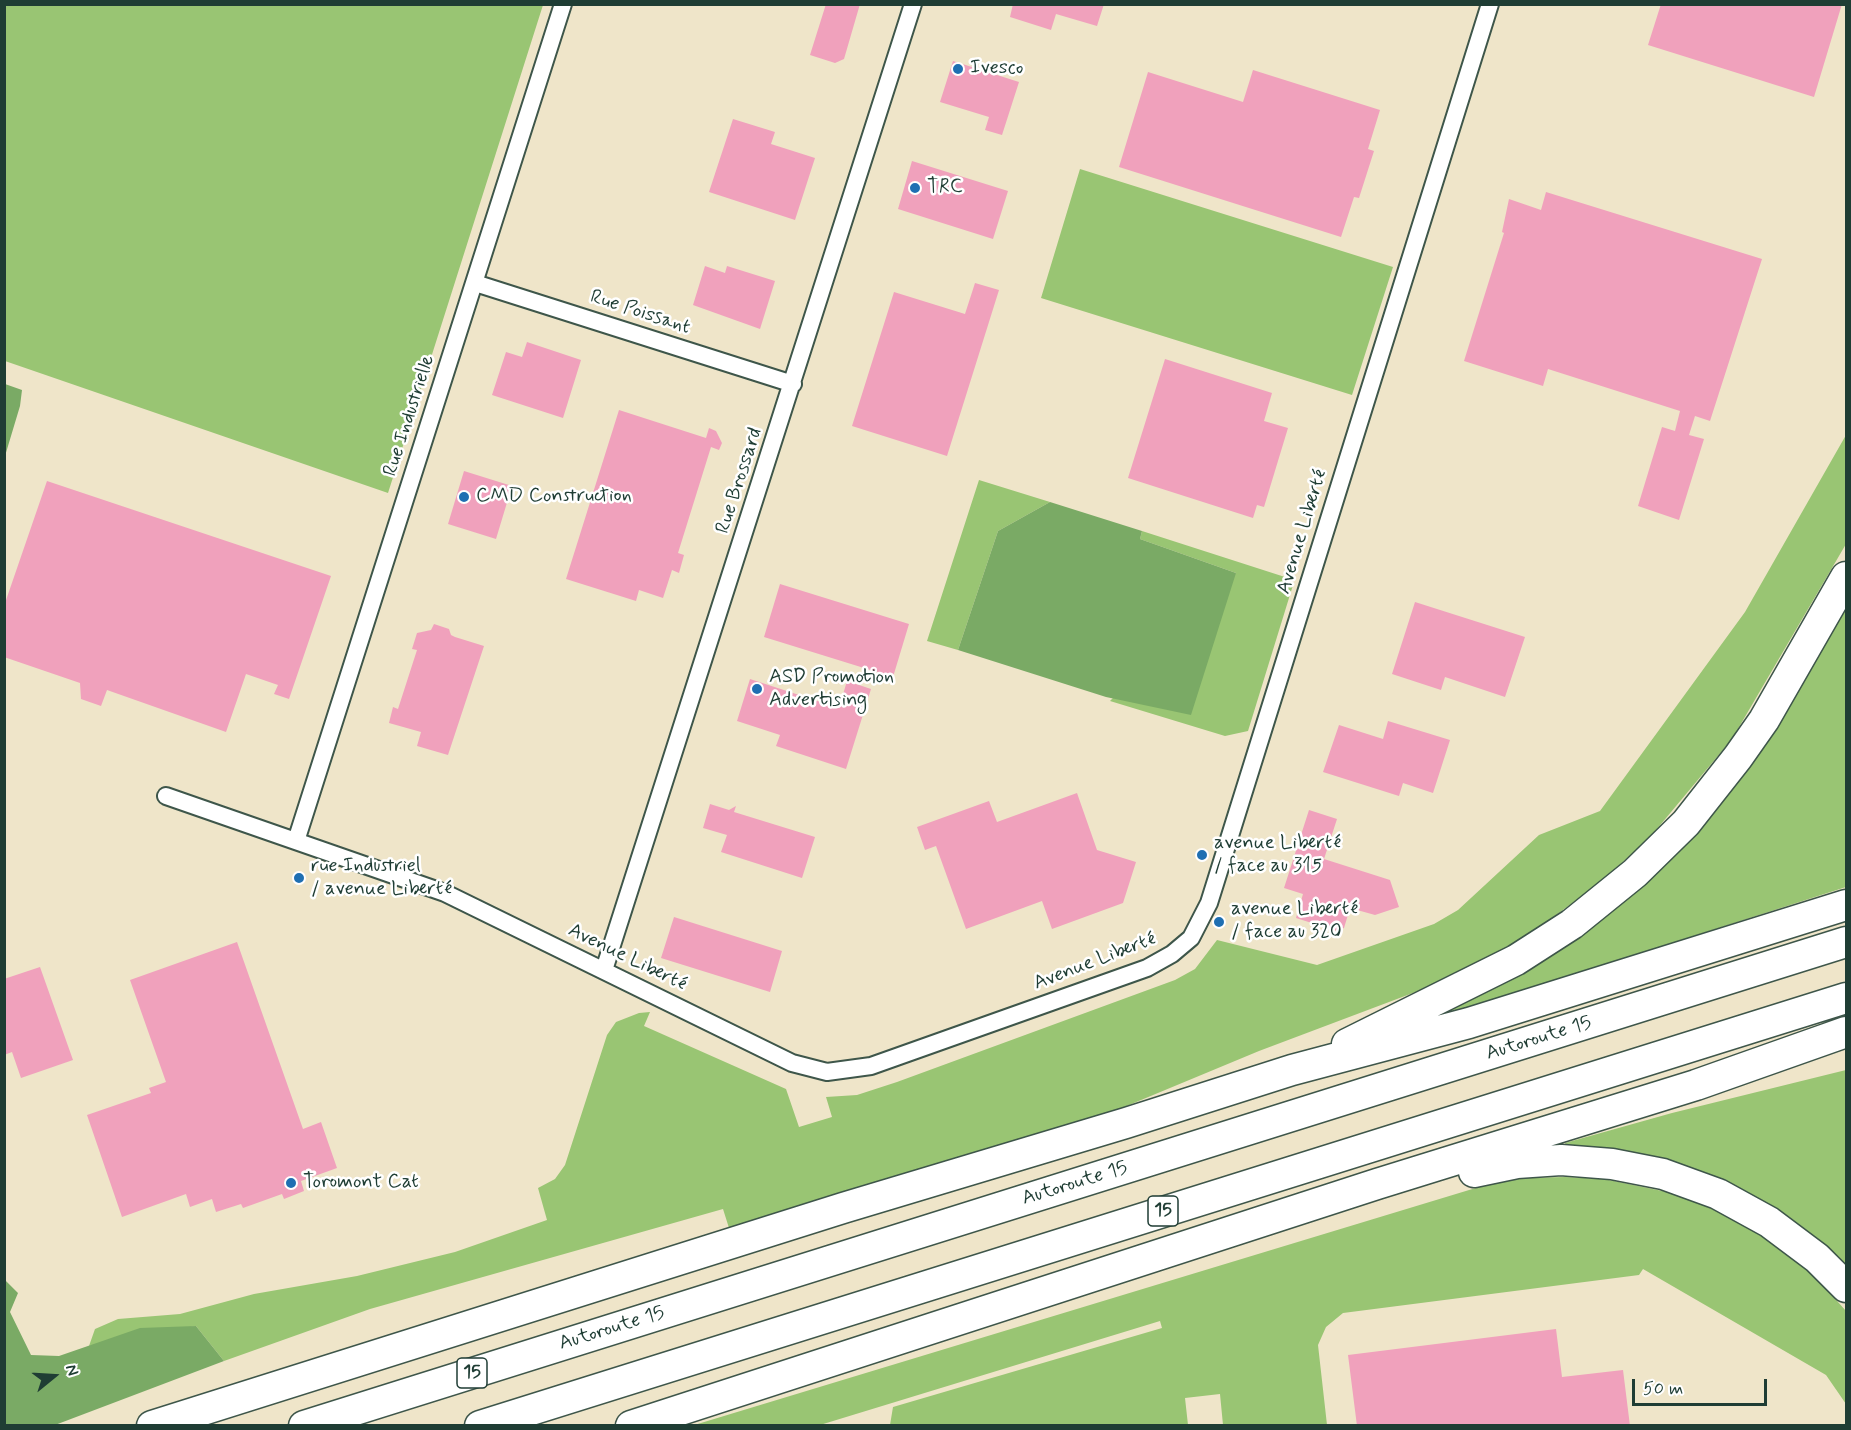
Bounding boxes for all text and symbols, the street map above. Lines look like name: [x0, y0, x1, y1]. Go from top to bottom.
place label: Ivesco: [970, 57, 1023, 81]
marker: Ivesco: [951, 62, 965, 76]
place label: TRC: [927, 176, 963, 200]
marker: TRC: [908, 181, 922, 195]
street label: Rue Poissant: [587, 286, 693, 340]
street label: Rue Industrielle: [379, 352, 441, 480]
street label: Rue Brossard: [712, 425, 768, 537]
street label: Avenue Liberté: [1273, 467, 1333, 597]
place label: CMD Construction: [476, 485, 632, 509]
marker: CMD Construction: [457, 490, 471, 504]
place label: ASD Promotion Advertising: [769, 666, 894, 713]
marker: ASD Promotion Advertising: [750, 682, 764, 696]
place label: avenue Liberté / face au 315: [1214, 832, 1341, 879]
marker: avenue Liberté / face au 315: [1195, 848, 1209, 862]
place label: rue Industriel / avenue Liberté: [311, 855, 452, 902]
marker: rue Industriel / avenue Liberté: [292, 871, 306, 885]
place label: avenue Liberté / face au 320: [1231, 898, 1358, 945]
marker: avenue Liberté / face au 320: [1212, 915, 1226, 929]
street label: Avenue Liberté: [564, 919, 690, 997]
street label: Avenue Liberté: [1030, 928, 1160, 996]
street label: Autoroute 15: [1483, 1012, 1595, 1066]
street label: Autoroute 15: [1019, 1157, 1131, 1211]
place label: Toromont Cat: [303, 1171, 419, 1195]
marker: Toromont Cat: [284, 1176, 298, 1190]
road number: 15: [1148, 1196, 1178, 1226]
street label: Autoroute 15: [556, 1302, 668, 1356]
north arrow: [24, 1346, 84, 1406]
road number: 15: [457, 1358, 487, 1388]
text: N: [60, 1362, 83, 1379]
scale bar: [1635, 1367, 1770, 1405]
text: 50 m: [1643, 1377, 1683, 1401]

